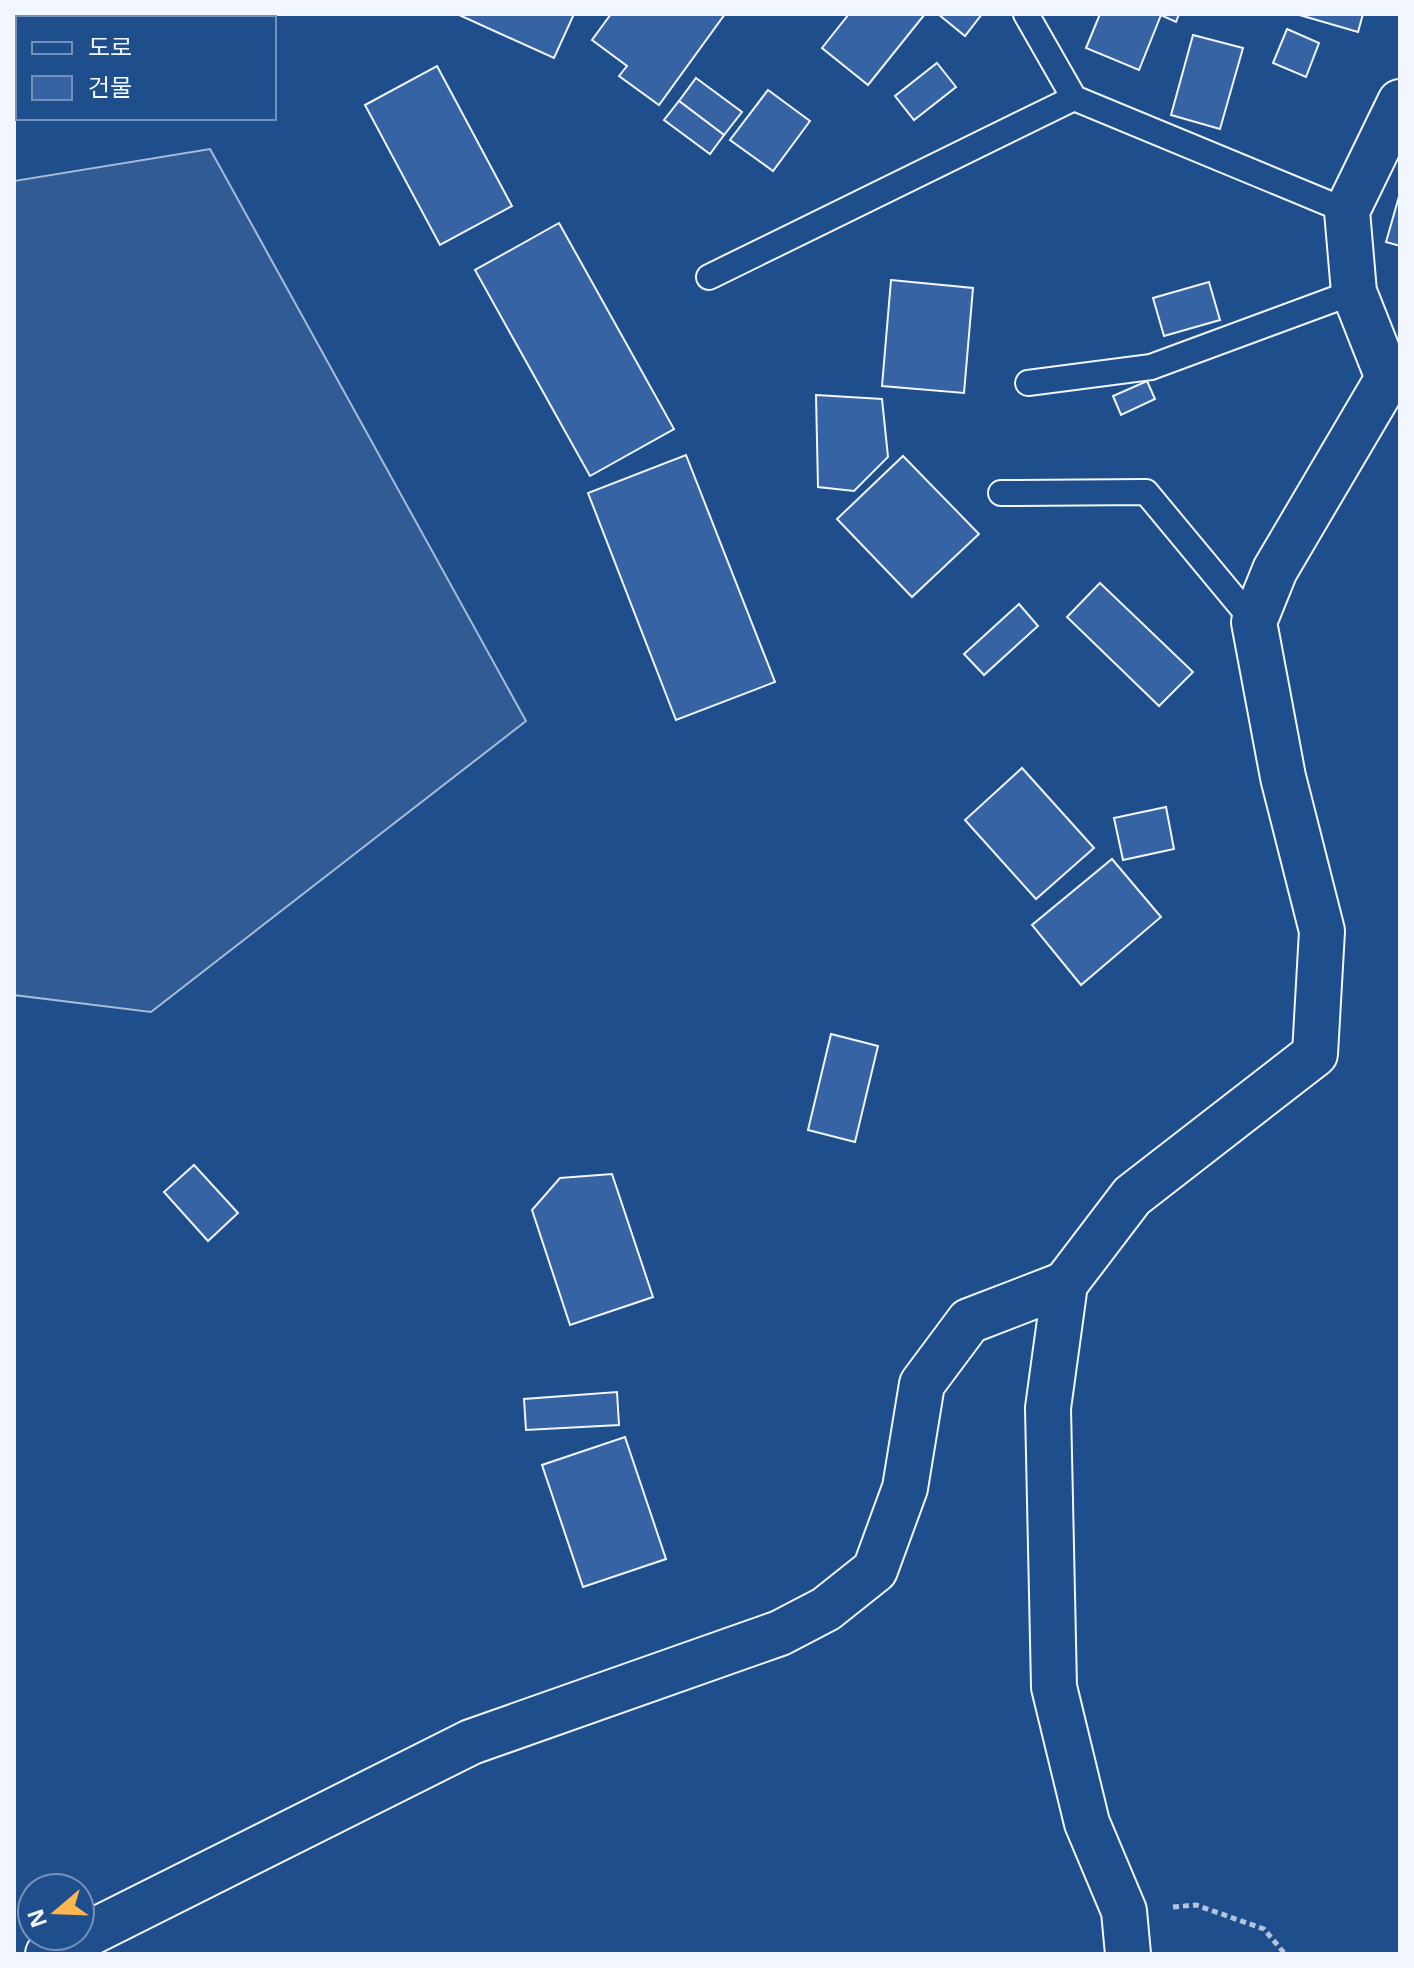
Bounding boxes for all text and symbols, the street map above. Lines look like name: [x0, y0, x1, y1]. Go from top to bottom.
legend: [16, 16, 276, 120]
text: 도로: [88, 30, 132, 63]
text: 건물: [88, 70, 132, 103]
north arrow: [16, 1872, 96, 1952]
text: N: [19, 1905, 53, 1932]

